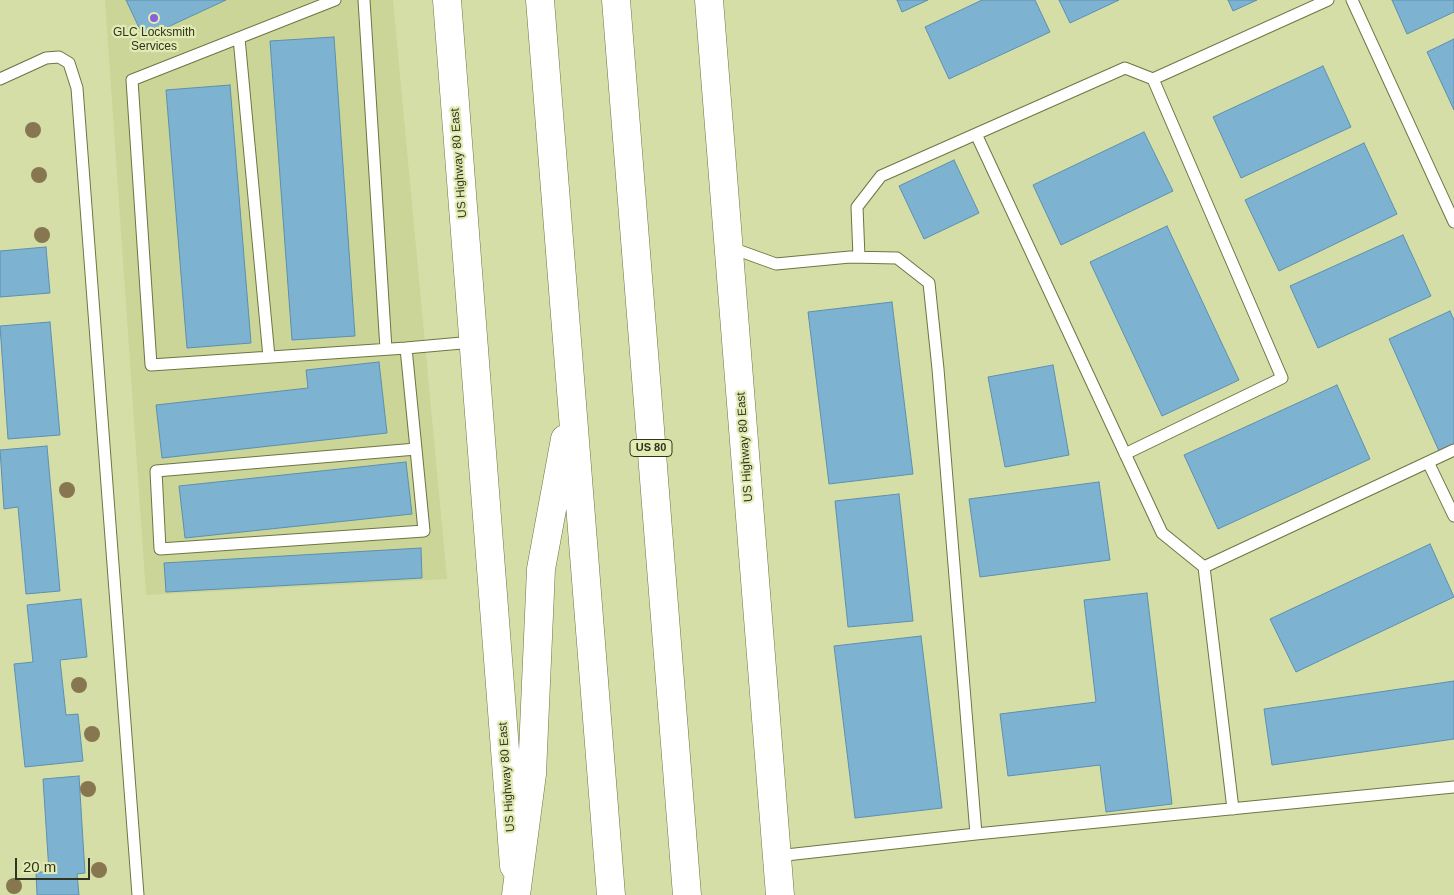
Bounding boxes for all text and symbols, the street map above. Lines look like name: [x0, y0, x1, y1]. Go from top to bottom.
marker: GLC Locksmith Services: [148, 12, 160, 24]
place label: GLC Locksmith Services: [113, 26, 195, 54]
street label: US Highway 80 East: [448, 108, 470, 218]
street label: US Highway 80 East: [734, 392, 756, 502]
road number: US 80: [630, 439, 672, 456]
street label: US Highway 80 East: [496, 722, 518, 832]
scale bar: [18, 848, 92, 880]
text: 20 m: [23, 858, 56, 875]

